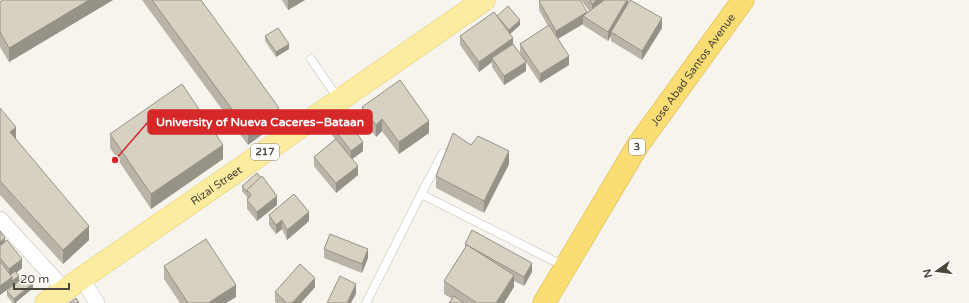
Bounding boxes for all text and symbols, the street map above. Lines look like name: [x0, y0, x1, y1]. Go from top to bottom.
street label: Jose Abad Santos Avenue: [648, 11, 738, 128]
callout: University of Nueva Caceres–Bataan: [148, 110, 372, 134]
text: University of Nueva Caceres–Bataan: [156, 115, 364, 130]
road number: 3: [629, 139, 645, 155]
road number: 217: [251, 144, 279, 160]
street label: Rizal Street: [188, 163, 244, 207]
north arrow: [917, 251, 957, 291]
scale bar: [14, 265, 69, 291]
text: N: [920, 267, 935, 279]
text: 20 m: [20, 272, 49, 286]

